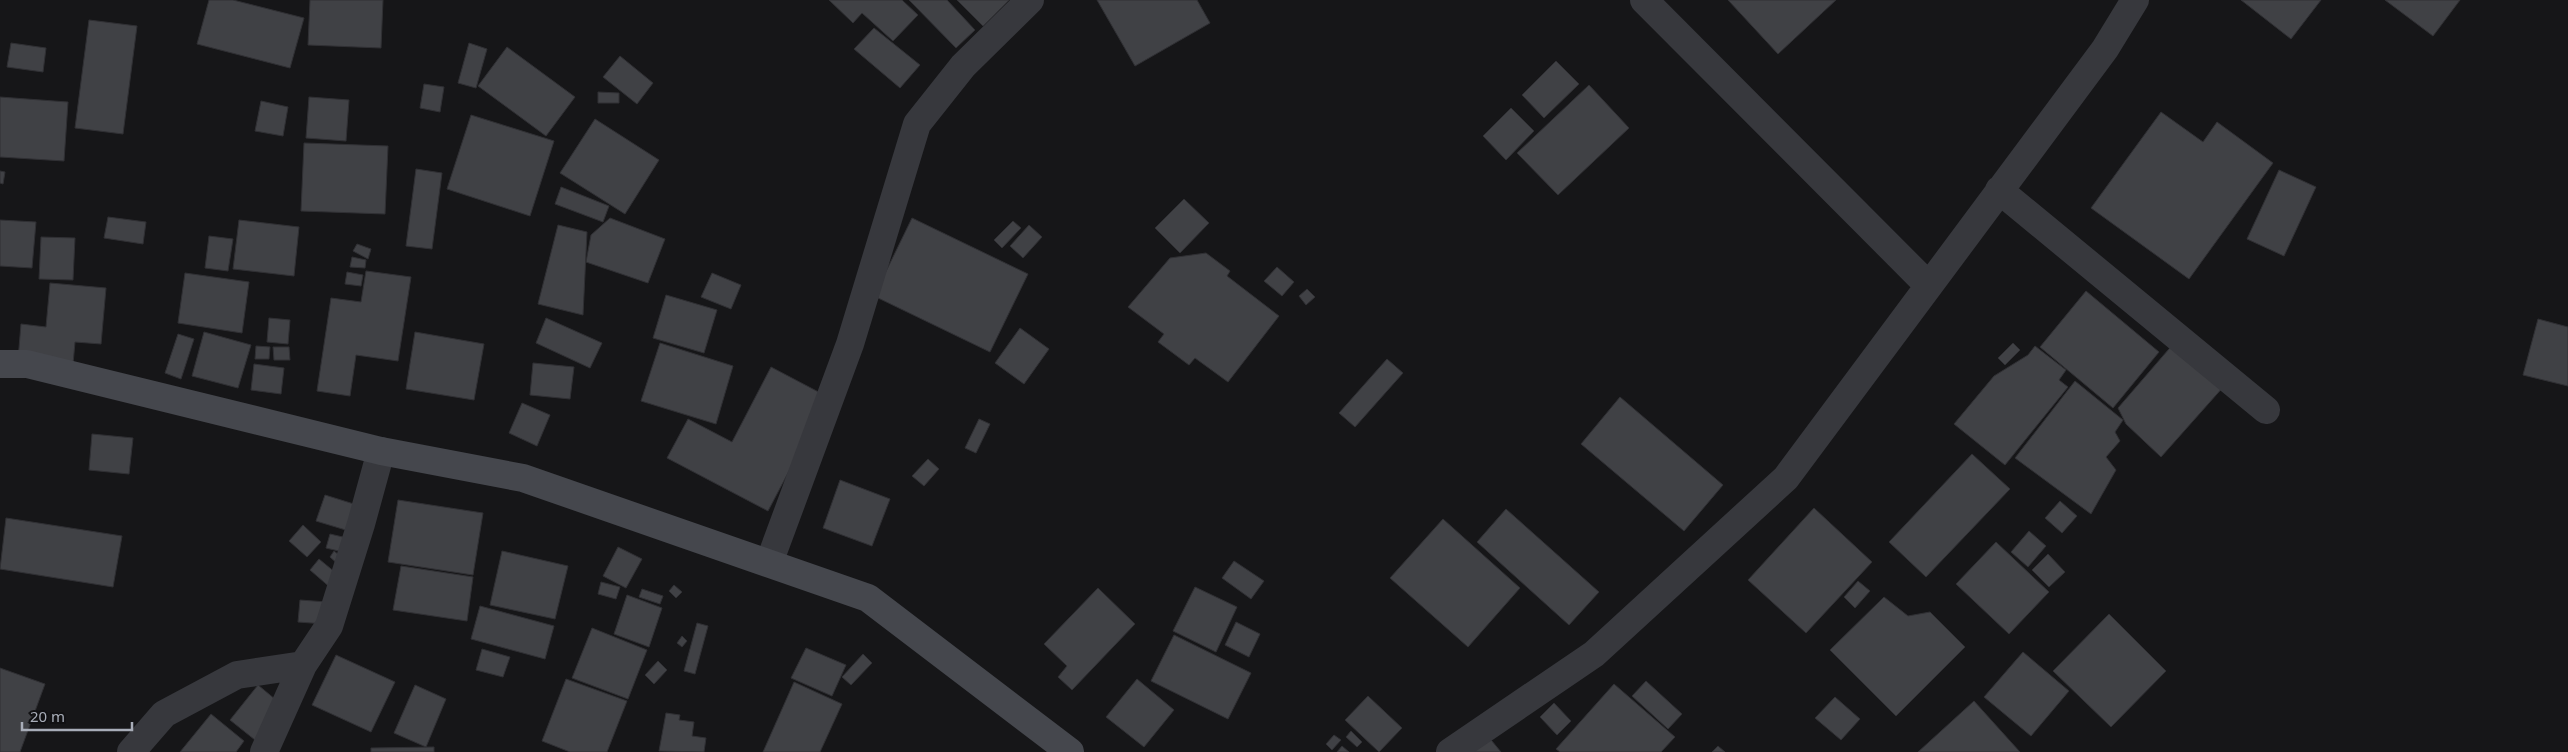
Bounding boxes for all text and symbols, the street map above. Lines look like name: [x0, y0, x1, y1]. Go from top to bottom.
scale bar: [22, 700, 132, 732]
text: 20 m: [30, 706, 65, 726]

